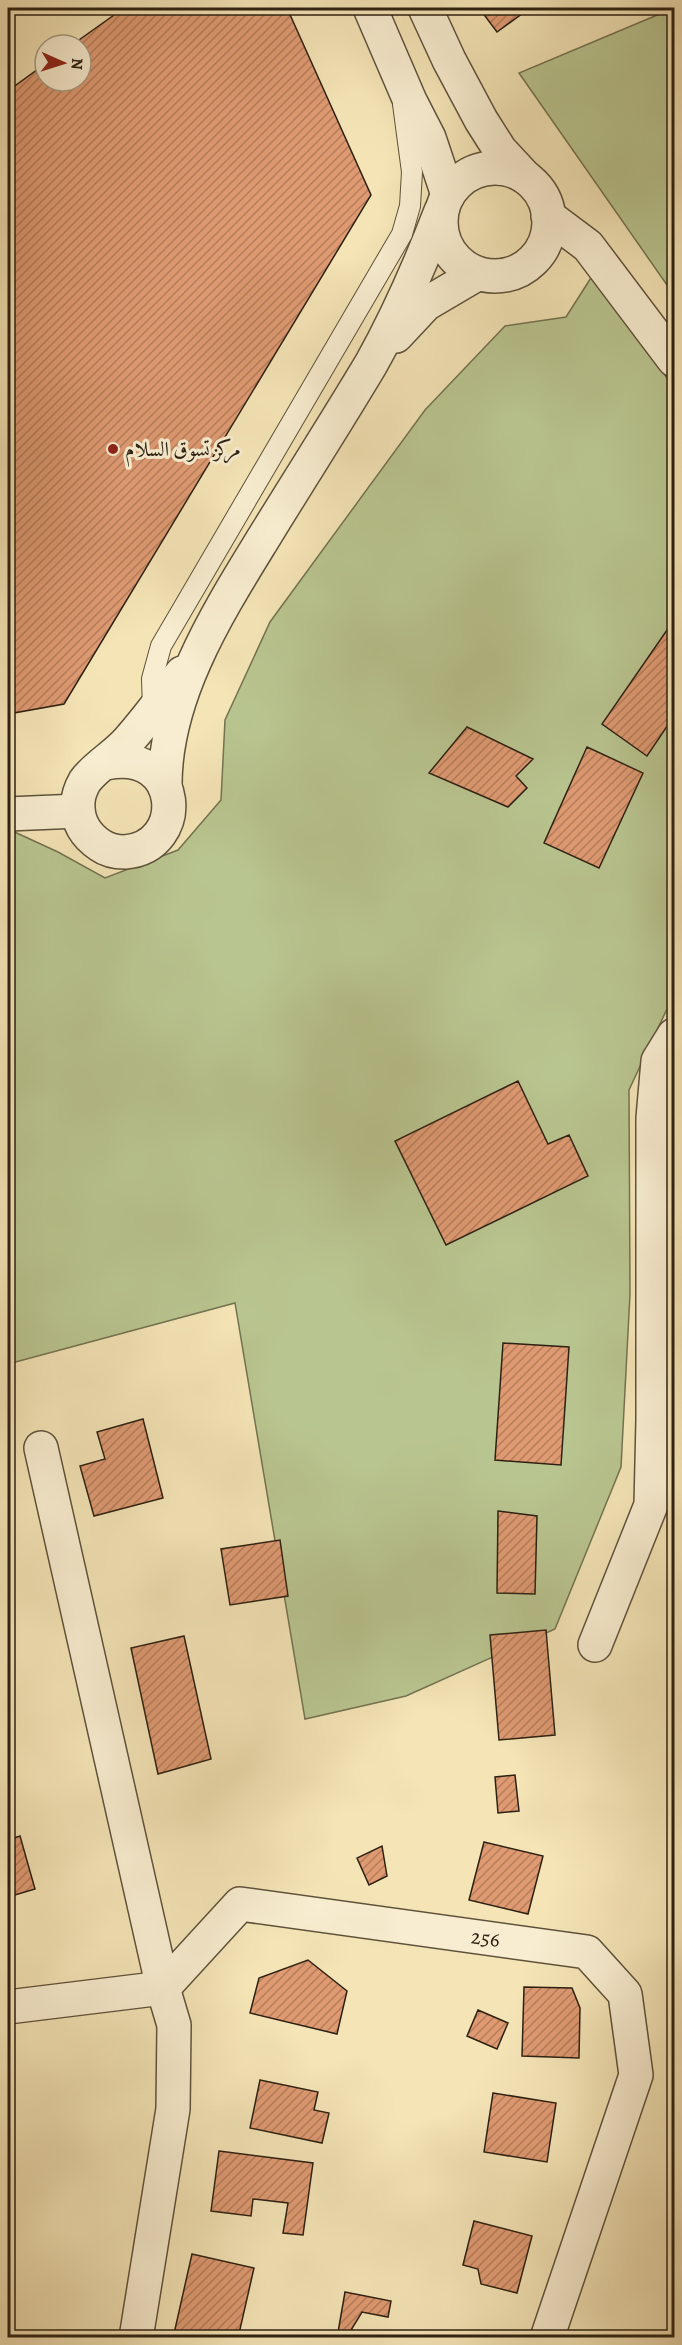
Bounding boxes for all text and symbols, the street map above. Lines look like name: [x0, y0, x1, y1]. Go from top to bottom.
north arrow: [33, 33, 93, 93]
text: N: [66, 57, 88, 70]
place label: مركز تسوق السلام: [125, 435, 241, 467]
marker: مركز تسوق السلام: [106, 442, 120, 456]
street label: 256: [469, 1922, 502, 1954]

